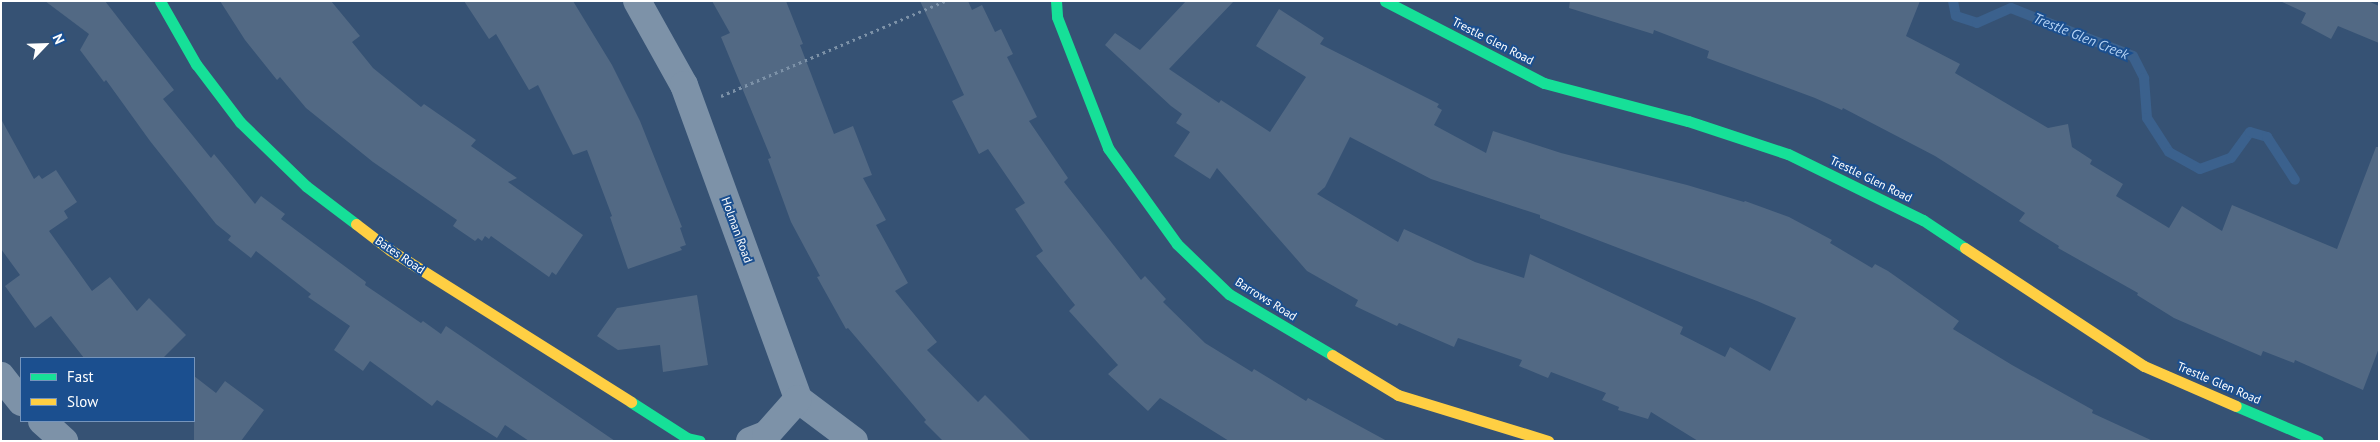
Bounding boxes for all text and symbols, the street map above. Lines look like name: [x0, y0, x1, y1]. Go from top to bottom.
water label: Trestle Glen Creek: [2031, 9, 2131, 63]
street label: Trestle Glen Road: [1450, 14, 1536, 68]
north arrow: [20, 20, 70, 70]
text: N: [49, 31, 69, 47]
street label: Trestle Glen Road: [1828, 153, 1914, 205]
street label: Holman Road: [718, 195, 756, 265]
street label: Bates Road: [372, 233, 428, 277]
street label: Barrows Road: [1233, 274, 1299, 324]
legend: [20, 357, 195, 422]
street label: Trestle Glen Road: [2175, 359, 2263, 407]
text: Fast: [67, 367, 94, 386]
text: Slow: [67, 392, 98, 411]

